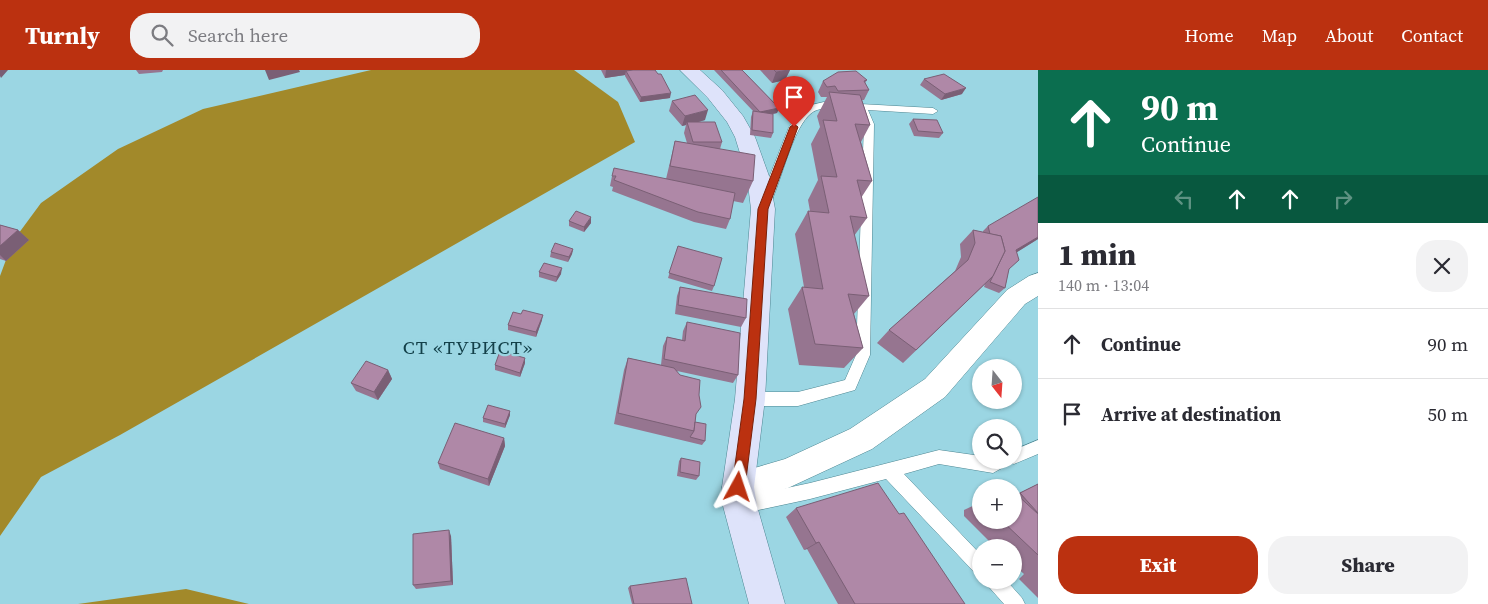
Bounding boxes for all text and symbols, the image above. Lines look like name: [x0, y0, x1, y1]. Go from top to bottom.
search box: [130, 13, 480, 58]
text: Turnly: [25, 19, 100, 52]
icon: search: [148, 21, 176, 49]
text: Search here: [188, 22, 288, 48]
text: Home: [1185, 23, 1234, 48]
text: Map: [1262, 23, 1297, 48]
text: About: [1325, 23, 1373, 48]
text: Contact: [1401, 23, 1463, 48]
pin: [773, 76, 815, 127]
icon: arrive: [780, 83, 808, 111]
text: 90 m: [1141, 84, 1218, 132]
icon: ahead: [1058, 90, 1123, 155]
text: Continue: [1141, 129, 1231, 159]
icon: left: [1170, 185, 1198, 213]
icon: ahead: [1223, 185, 1251, 213]
icon: ahead: [1276, 185, 1304, 213]
icon: right: [1329, 185, 1357, 213]
text: 1 min: [1058, 234, 1136, 275]
button: close: [1416, 240, 1468, 292]
text: 140 m · 13:04: [1058, 274, 1149, 296]
icon: ahead: [1058, 330, 1086, 358]
text: Continue: [1101, 331, 1181, 357]
text: 90 m: [1427, 331, 1468, 357]
district label: СТ «ТУРИСТ»: [403, 334, 533, 360]
north arrow: [972, 359, 1022, 409]
map controls: [972, 359, 1022, 589]
icon: arrive: [1058, 400, 1086, 428]
text: Arrive at destination: [1101, 401, 1281, 427]
text: 50 m: [1427, 401, 1468, 427]
button: search: [972, 419, 1022, 469]
position arrow: [711, 460, 763, 512]
button: +: [972, 479, 1022, 529]
button: Exit: [1058, 536, 1258, 594]
button: Share: [1268, 536, 1468, 594]
button: −: [972, 539, 1022, 589]

